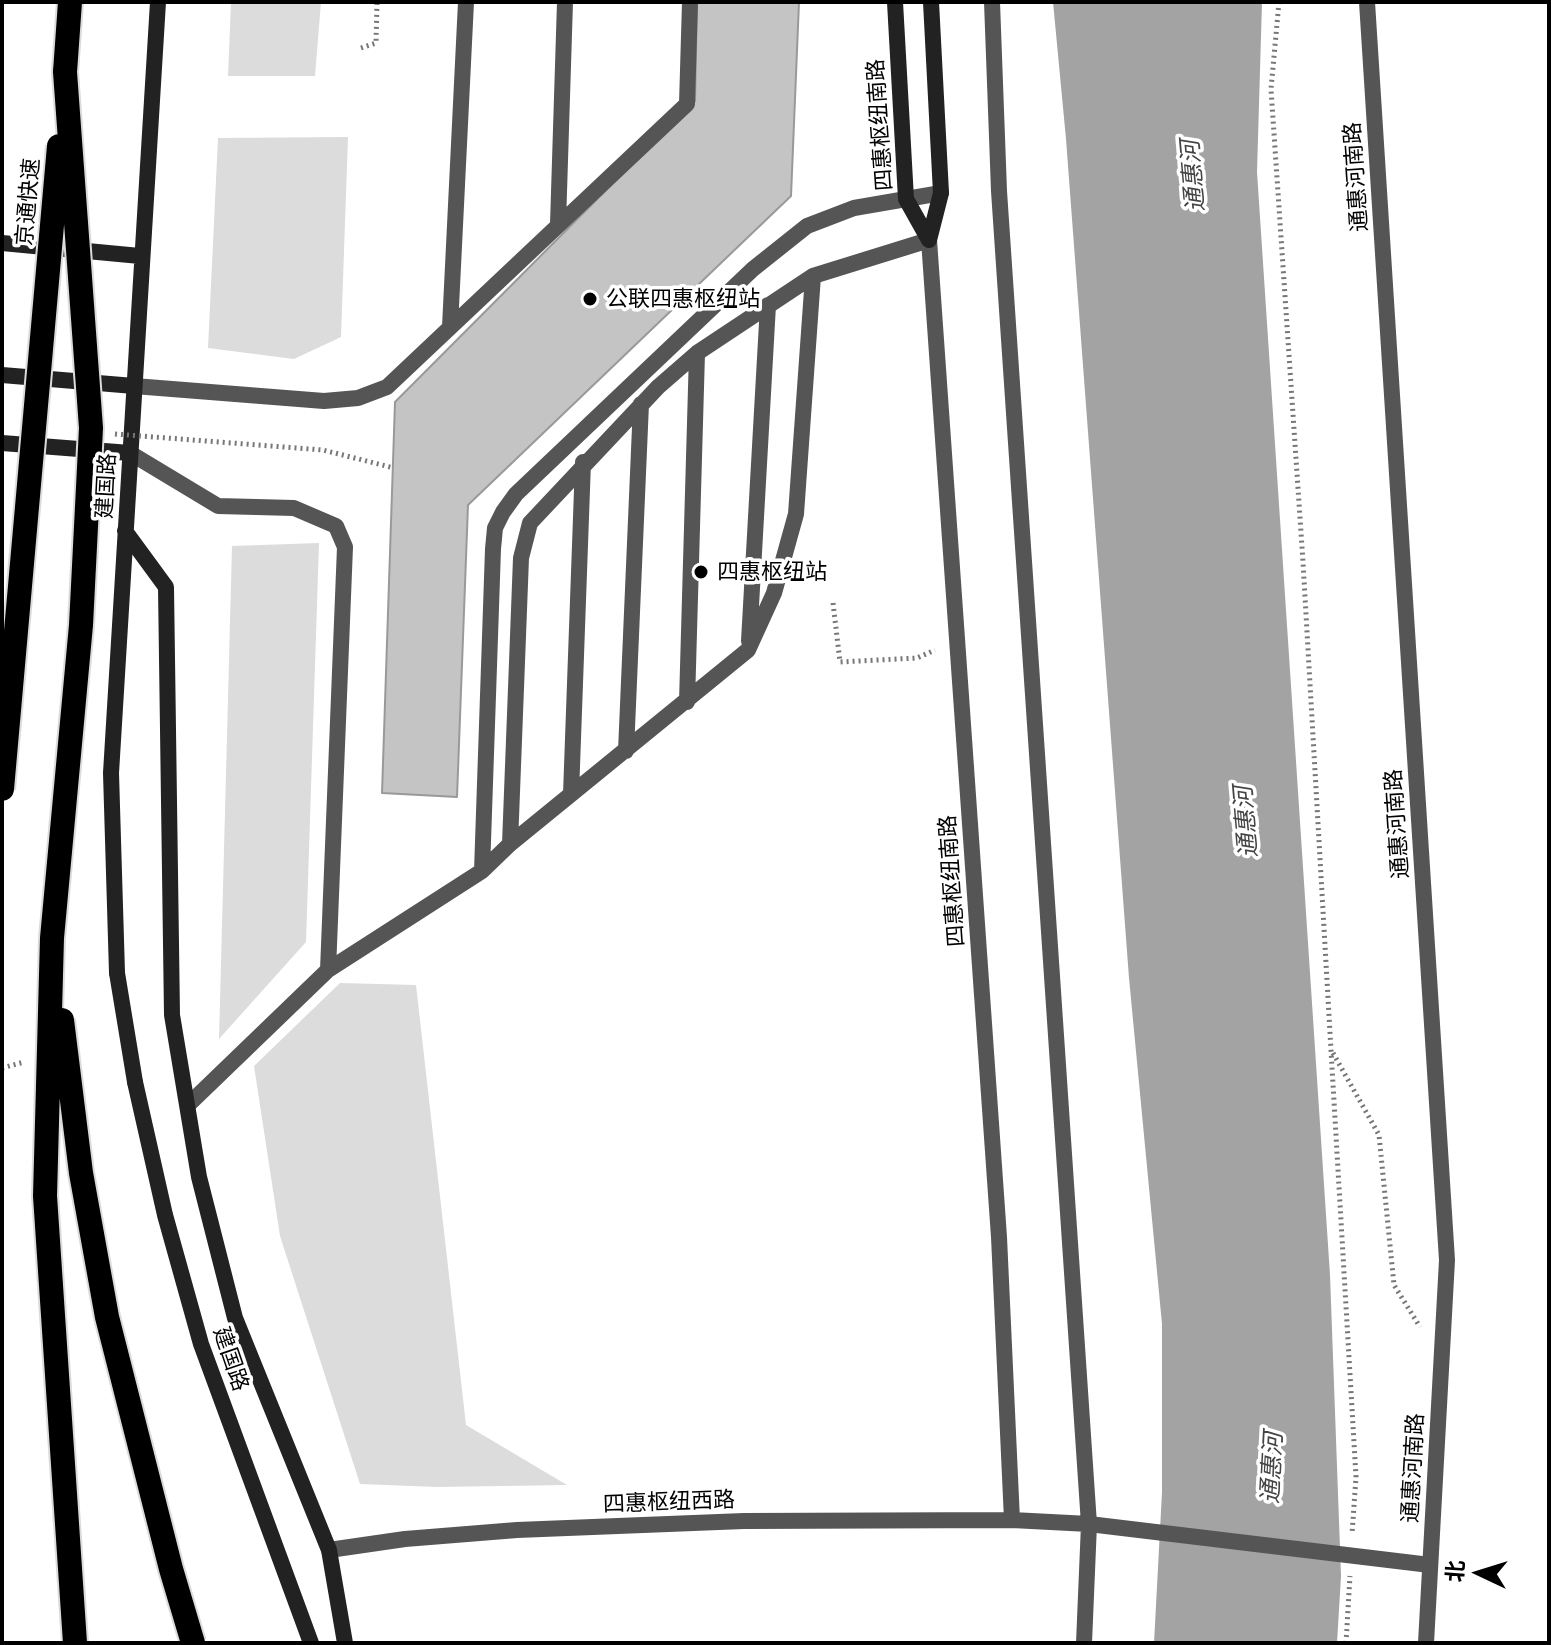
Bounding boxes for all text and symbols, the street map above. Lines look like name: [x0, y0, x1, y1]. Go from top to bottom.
street label: 四惠枢纽南路: [862, 58, 898, 192]
street label: 通惠河南路: [1339, 121, 1373, 233]
water label: 通惠河: [1176, 139, 1210, 213]
street label: 京通快速: [11, 157, 45, 247]
place label: 公联四惠枢纽站: [606, 286, 760, 312]
marker: 公联四惠枢纽站: [581, 290, 599, 308]
street label: 建国路: [91, 452, 121, 520]
place label: 四惠枢纽站: [717, 559, 827, 585]
marker: 四惠枢纽站: [692, 563, 710, 581]
street label: 通惠河南路: [1380, 768, 1414, 880]
water label: 通惠河: [1229, 785, 1263, 859]
street label: 四惠枢纽南路: [934, 814, 970, 948]
street label: 建国路: [208, 1324, 254, 1394]
street label: 通惠河南路: [1397, 1412, 1429, 1524]
water label: 通惠河: [1256, 1431, 1288, 1505]
street label: 四惠枢纽西路: [603, 1487, 735, 1517]
north arrow: [1439, 1533, 1519, 1613]
text: 北: [1440, 1559, 1469, 1583]

